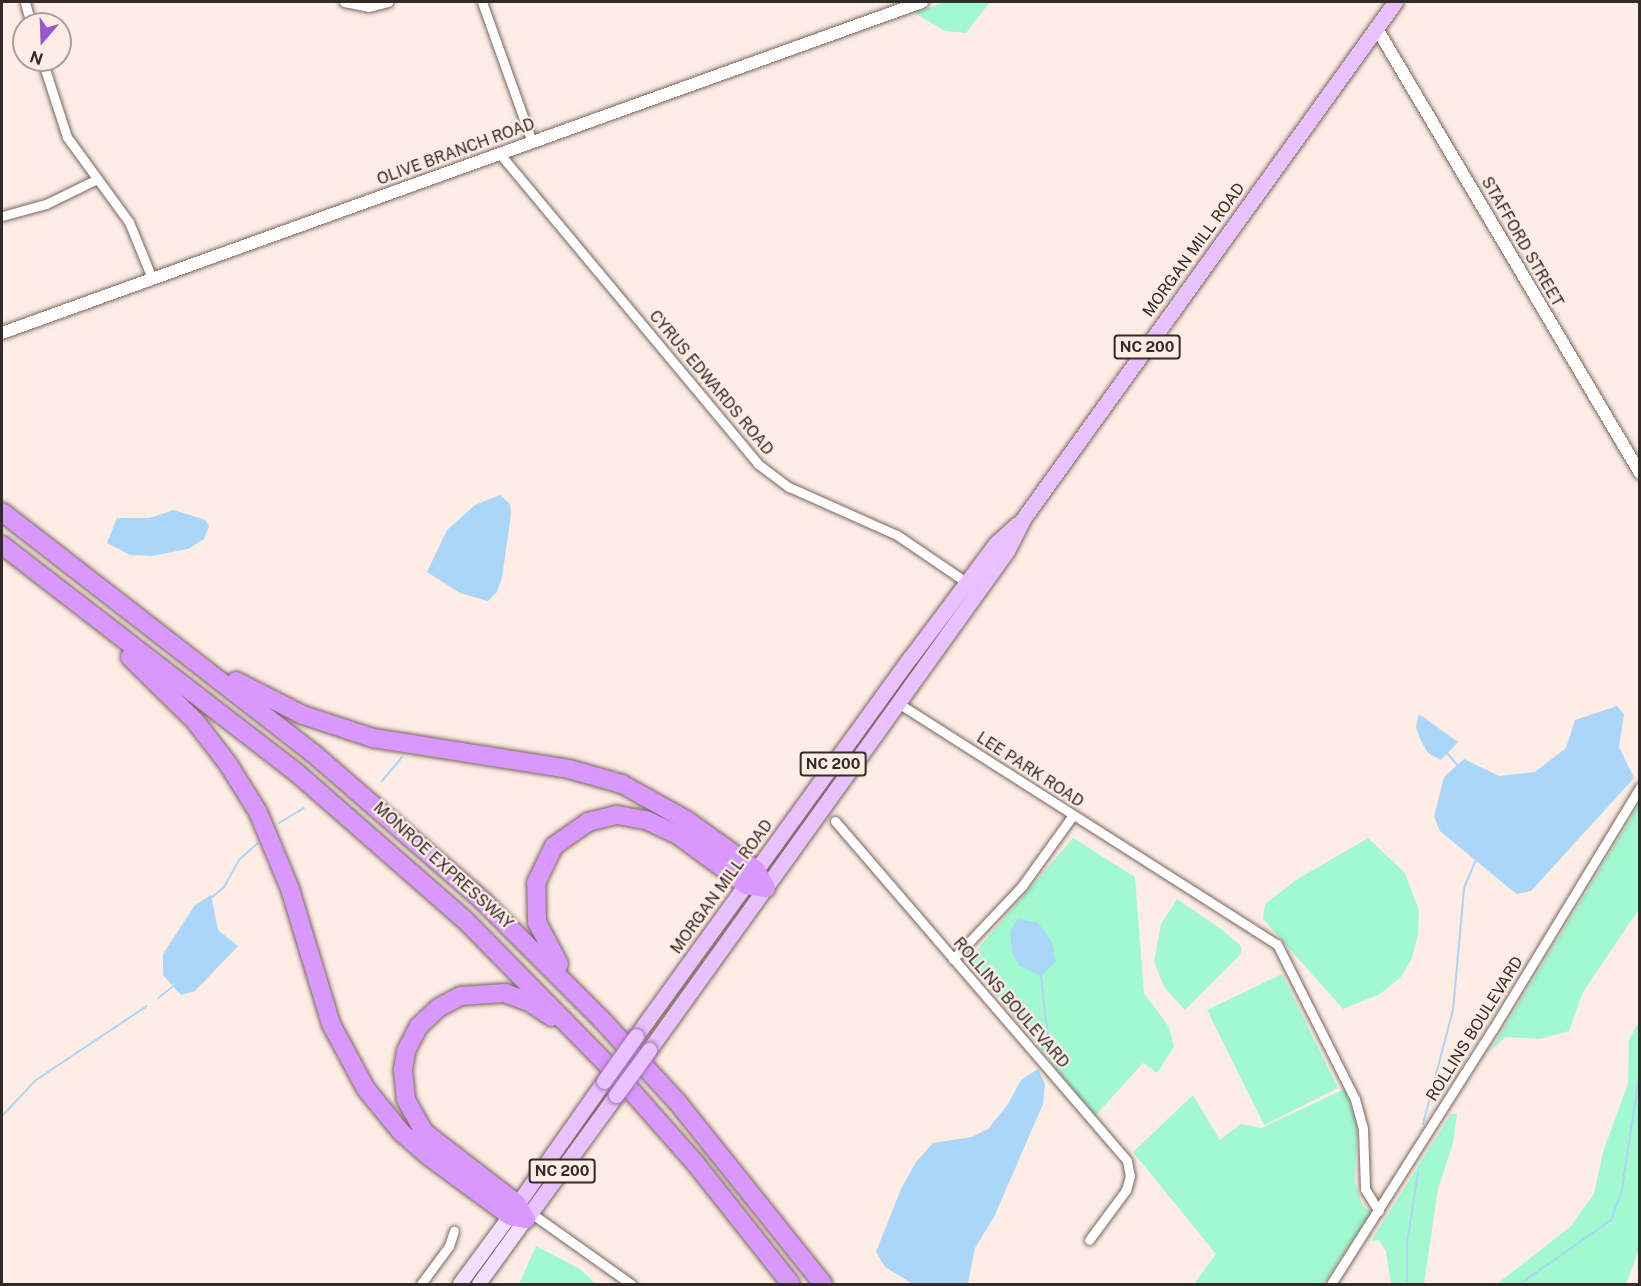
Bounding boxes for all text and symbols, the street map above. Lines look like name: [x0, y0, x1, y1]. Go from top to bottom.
north arrow: [12, 12, 72, 72]
text: N: [28, 47, 46, 69]
street label: OLIVE BRANCH ROAD: [374, 114, 538, 190]
street label: STAFFORD STREET: [1477, 174, 1567, 310]
street label: MORGAN MILL ROAD: [1139, 179, 1249, 321]
street label: CYRUS EDWARDS ROAD: [645, 307, 777, 459]
road number: NC 200: [1112, 335, 1182, 359]
street label: LEE PARK ROAD: [973, 728, 1087, 812]
road number: NC 200: [798, 752, 868, 776]
street label: MONROE EXPRESSWAY: [369, 798, 517, 934]
street label: MORGAN MILL ROAD: [667, 816, 777, 958]
street label: ROLLINS BOULEVARD: [949, 934, 1073, 1072]
street label: ROLLINS BOULEVARD: [1423, 953, 1527, 1105]
road number: NC 200: [528, 1159, 596, 1183]

